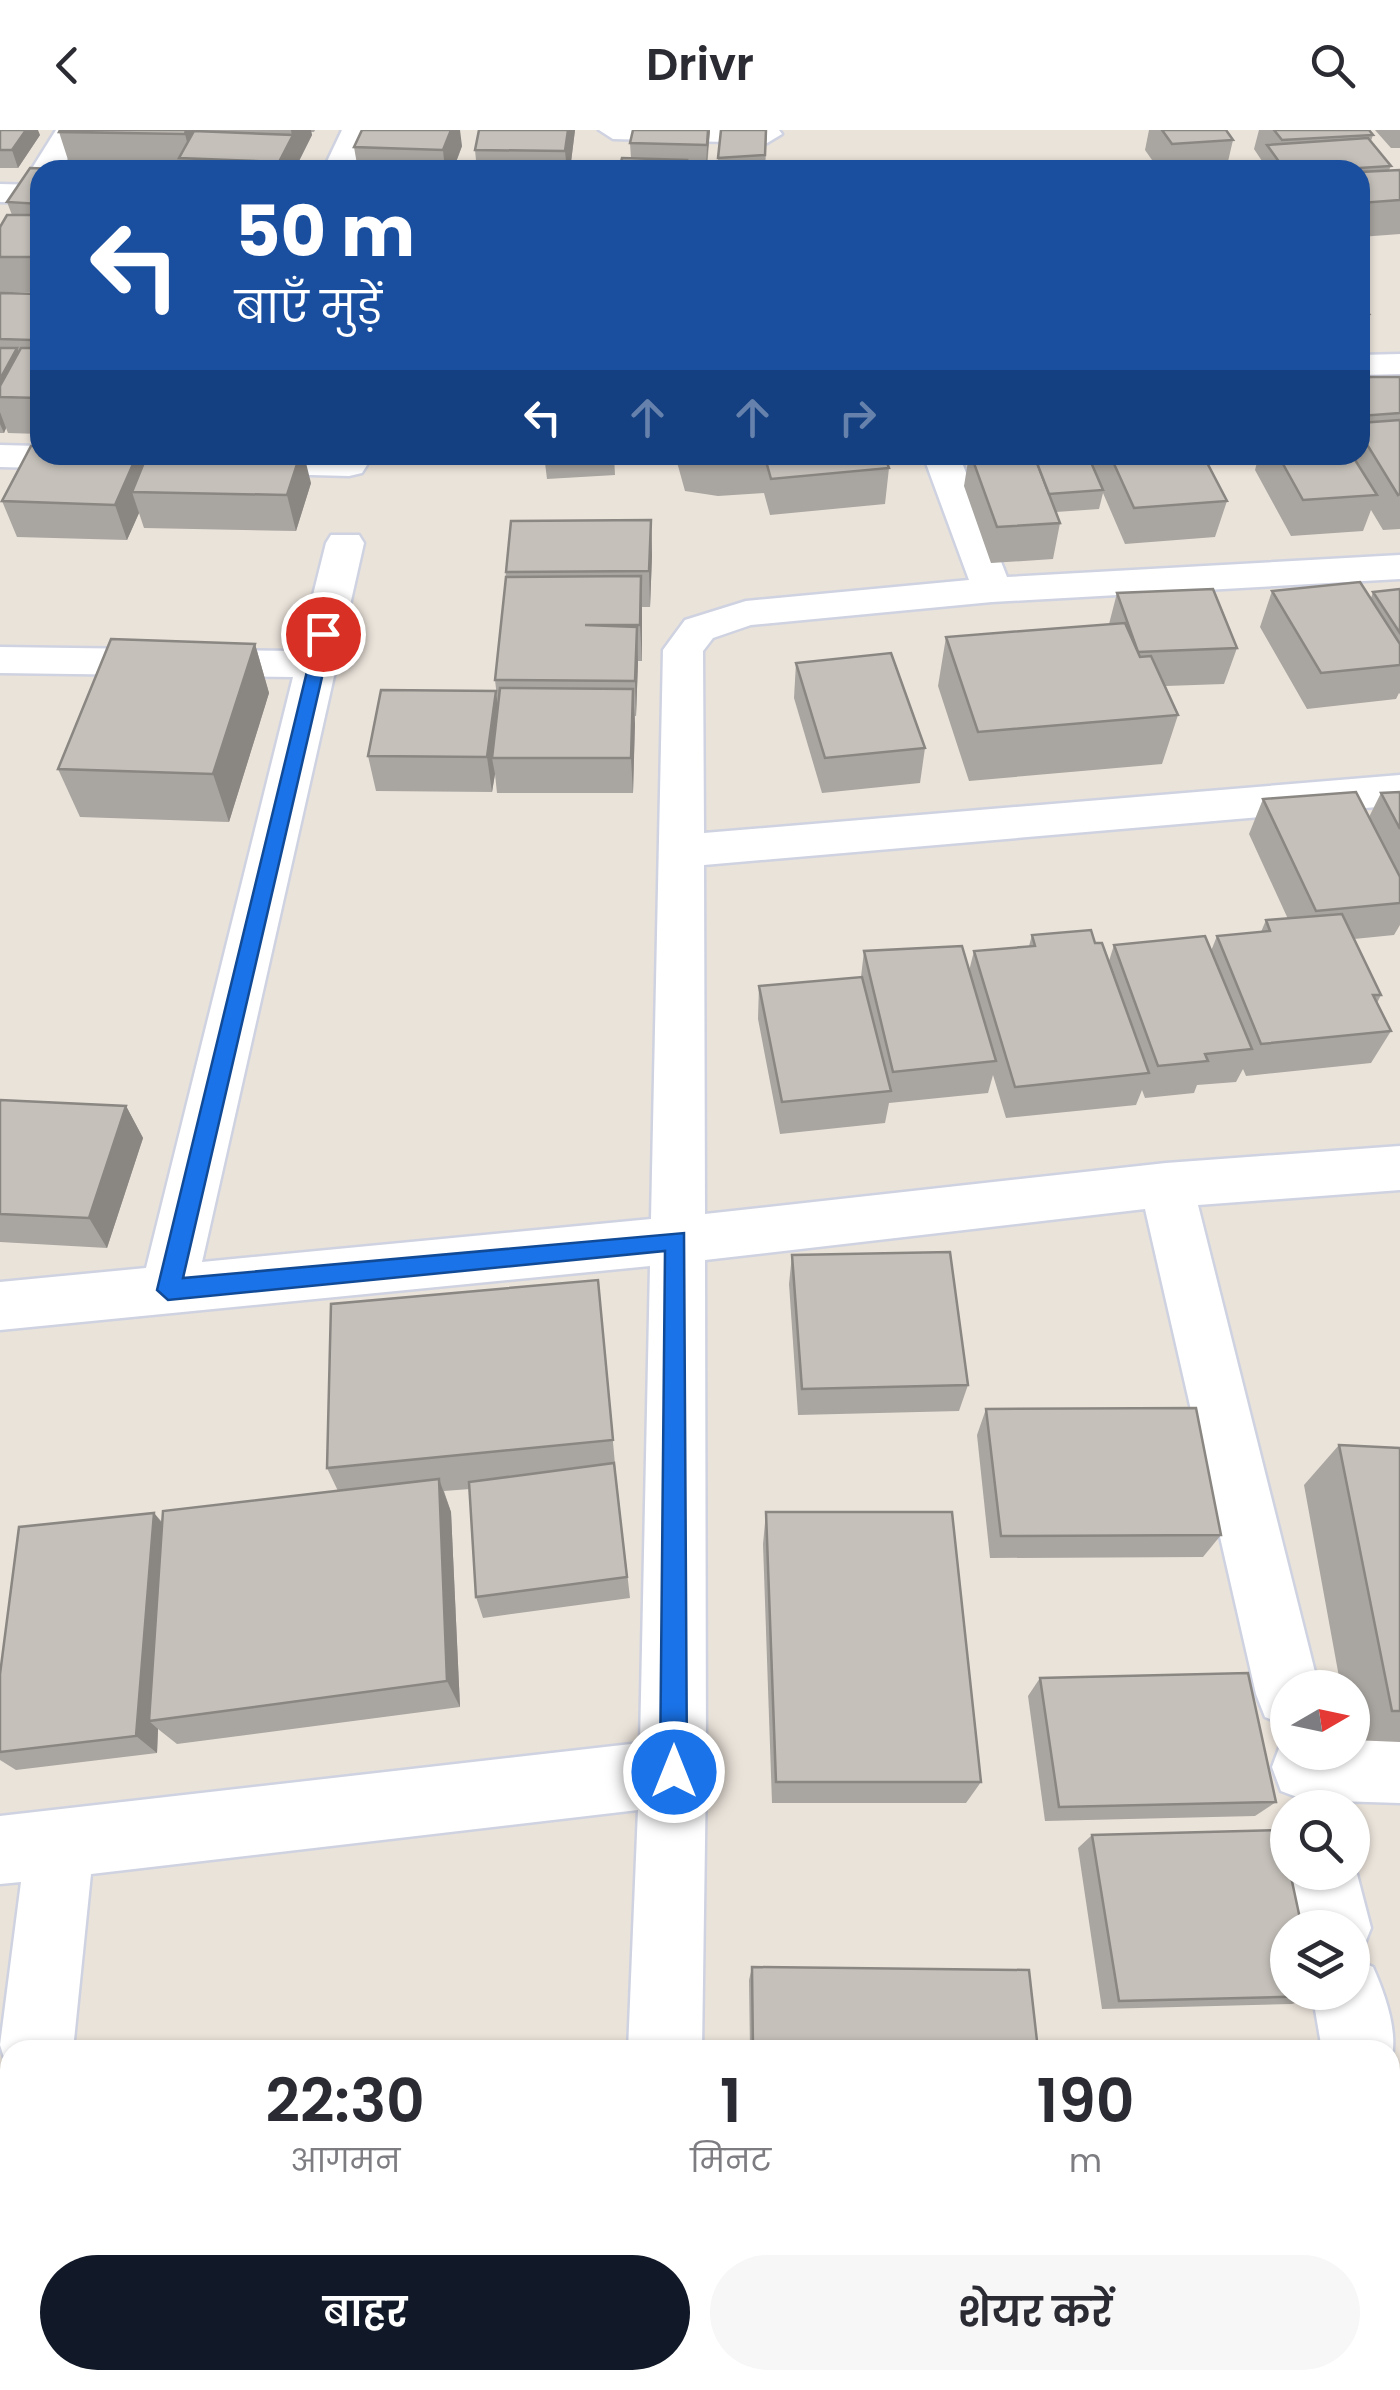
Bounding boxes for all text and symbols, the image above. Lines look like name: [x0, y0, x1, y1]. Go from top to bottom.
text: Drivr: [646, 33, 754, 96]
icon: back: [40, 38, 95, 93]
icon: search: [1305, 38, 1360, 93]
text: 50 m: [235, 182, 415, 281]
icon: left: [70, 200, 200, 330]
text: बाएँ मुड़ें: [235, 276, 382, 339]
icon: left: [515, 390, 570, 445]
icon: ahead: [620, 390, 675, 445]
icon: ahead: [725, 390, 780, 445]
icon: right: [830, 390, 885, 445]
pin: [281, 592, 366, 677]
icon: arrive: [296, 607, 351, 662]
north arrow: [1270, 1670, 1370, 1770]
map controls: [1270, 1670, 1370, 2010]
position arrow: [622, 1720, 726, 1824]
button: search: [1270, 1790, 1370, 1890]
button: layers: [1270, 1910, 1370, 2010]
text: 22:30: [265, 2059, 425, 2143]
text: 1: [720, 2059, 742, 2143]
text: 190: [1036, 2059, 1134, 2143]
text: आगमन: [290, 2138, 400, 2183]
text: मिनट: [690, 2138, 771, 2183]
text: m: [1069, 2138, 1102, 2183]
button: बाहर: [40, 2255, 690, 2370]
button: शेयर करें: [710, 2255, 1360, 2370]

